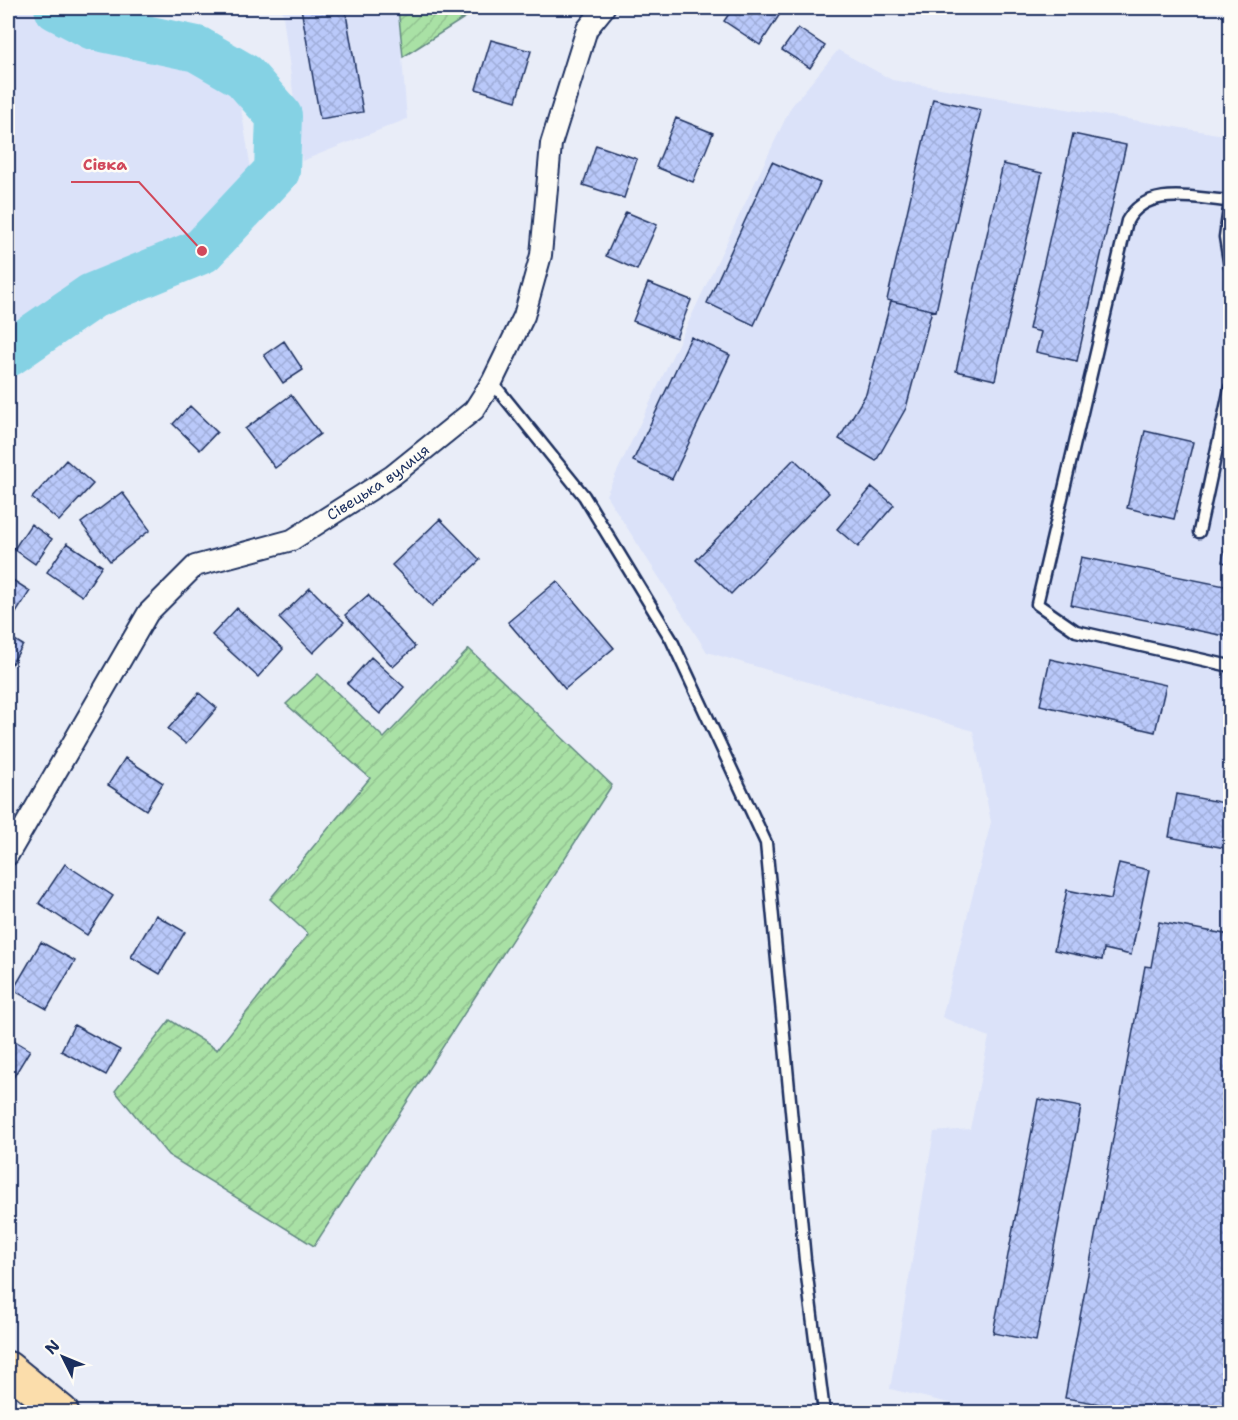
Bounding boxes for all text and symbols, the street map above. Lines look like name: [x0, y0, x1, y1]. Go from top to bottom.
callout: Сівка: [71, 148, 139, 182]
text: Сівка: [83, 154, 127, 175]
street label: Сівецька вулиця: [323, 440, 434, 525]
north arrow: [33, 1327, 93, 1387]
text: N: [40, 1335, 64, 1359]

